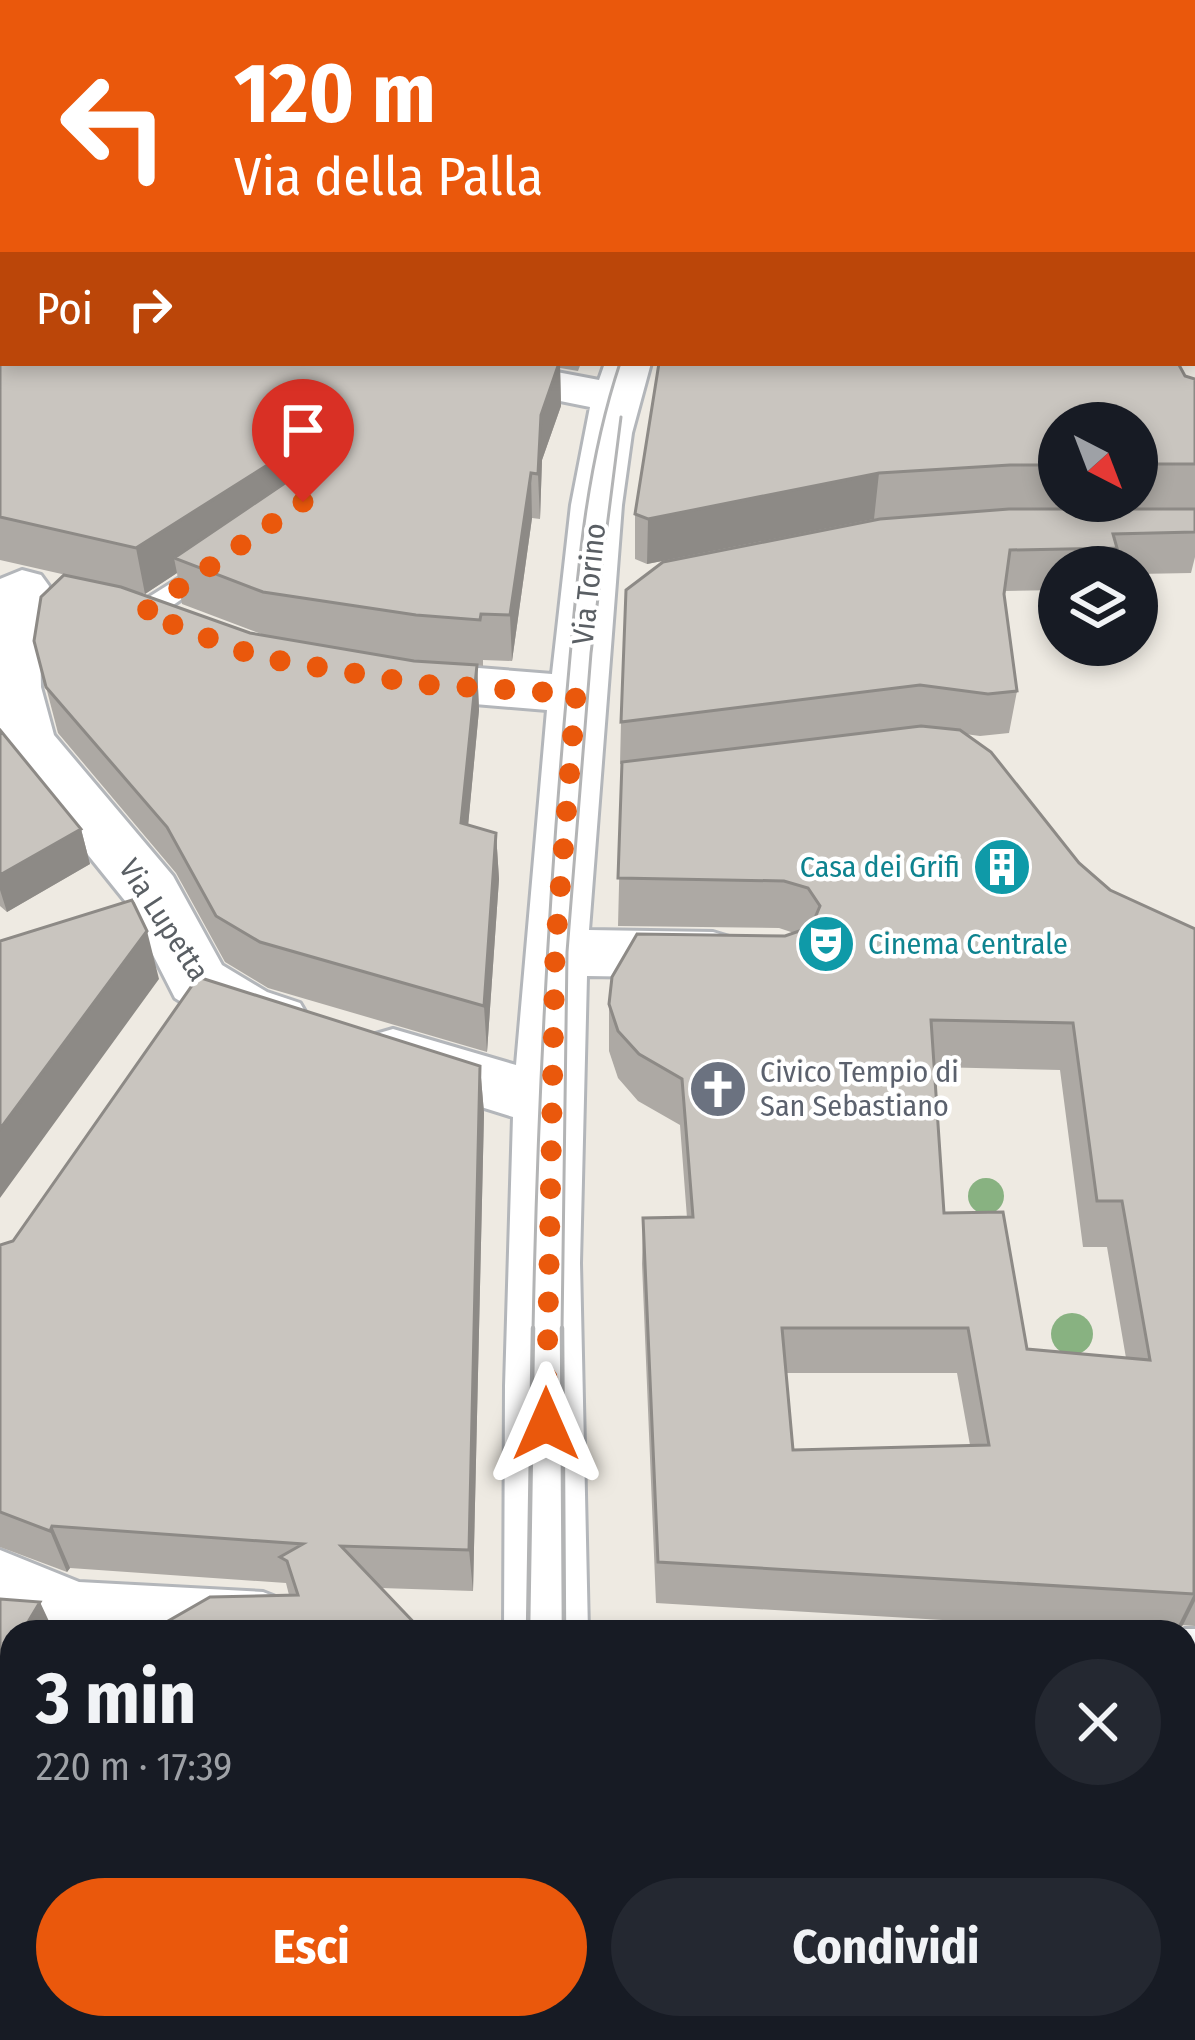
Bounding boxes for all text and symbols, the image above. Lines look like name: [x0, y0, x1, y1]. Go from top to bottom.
text: 120 m: [234, 43, 436, 144]
icon: left: [36, 48, 192, 204]
text: Via della Palla: [234, 145, 543, 209]
icon: right: [117, 276, 183, 342]
text: Poi: [36, 282, 93, 336]
pin: [252, 379, 354, 502]
icon: arrive: [270, 397, 336, 463]
north arrow: [1038, 402, 1158, 522]
map controls: [1038, 402, 1158, 666]
street label: Via Torino: [565, 521, 613, 647]
button: layers: [1038, 546, 1158, 666]
building icon: Casa dei Grifi: [971, 836, 1033, 898]
place label: Casa dei Grifi: [800, 849, 960, 885]
street label: Via Lupetta: [111, 852, 217, 988]
theatre icon: Cinema Centrale: [795, 913, 857, 975]
place label: Cinema Centrale: [868, 926, 1068, 962]
place label: Civico Tempio di San Sebastiano: [760, 1054, 959, 1124]
church icon: Civico Tempio di San Sebastiano: [687, 1058, 749, 1120]
position arrow: [483, 1361, 609, 1487]
text: 3 min: [36, 1656, 196, 1742]
button: close: [1035, 1659, 1161, 1785]
text: 220 m · 17:39: [36, 1744, 232, 1790]
button: Esci: [36, 1878, 587, 2016]
button: Condividi: [611, 1878, 1161, 2016]

